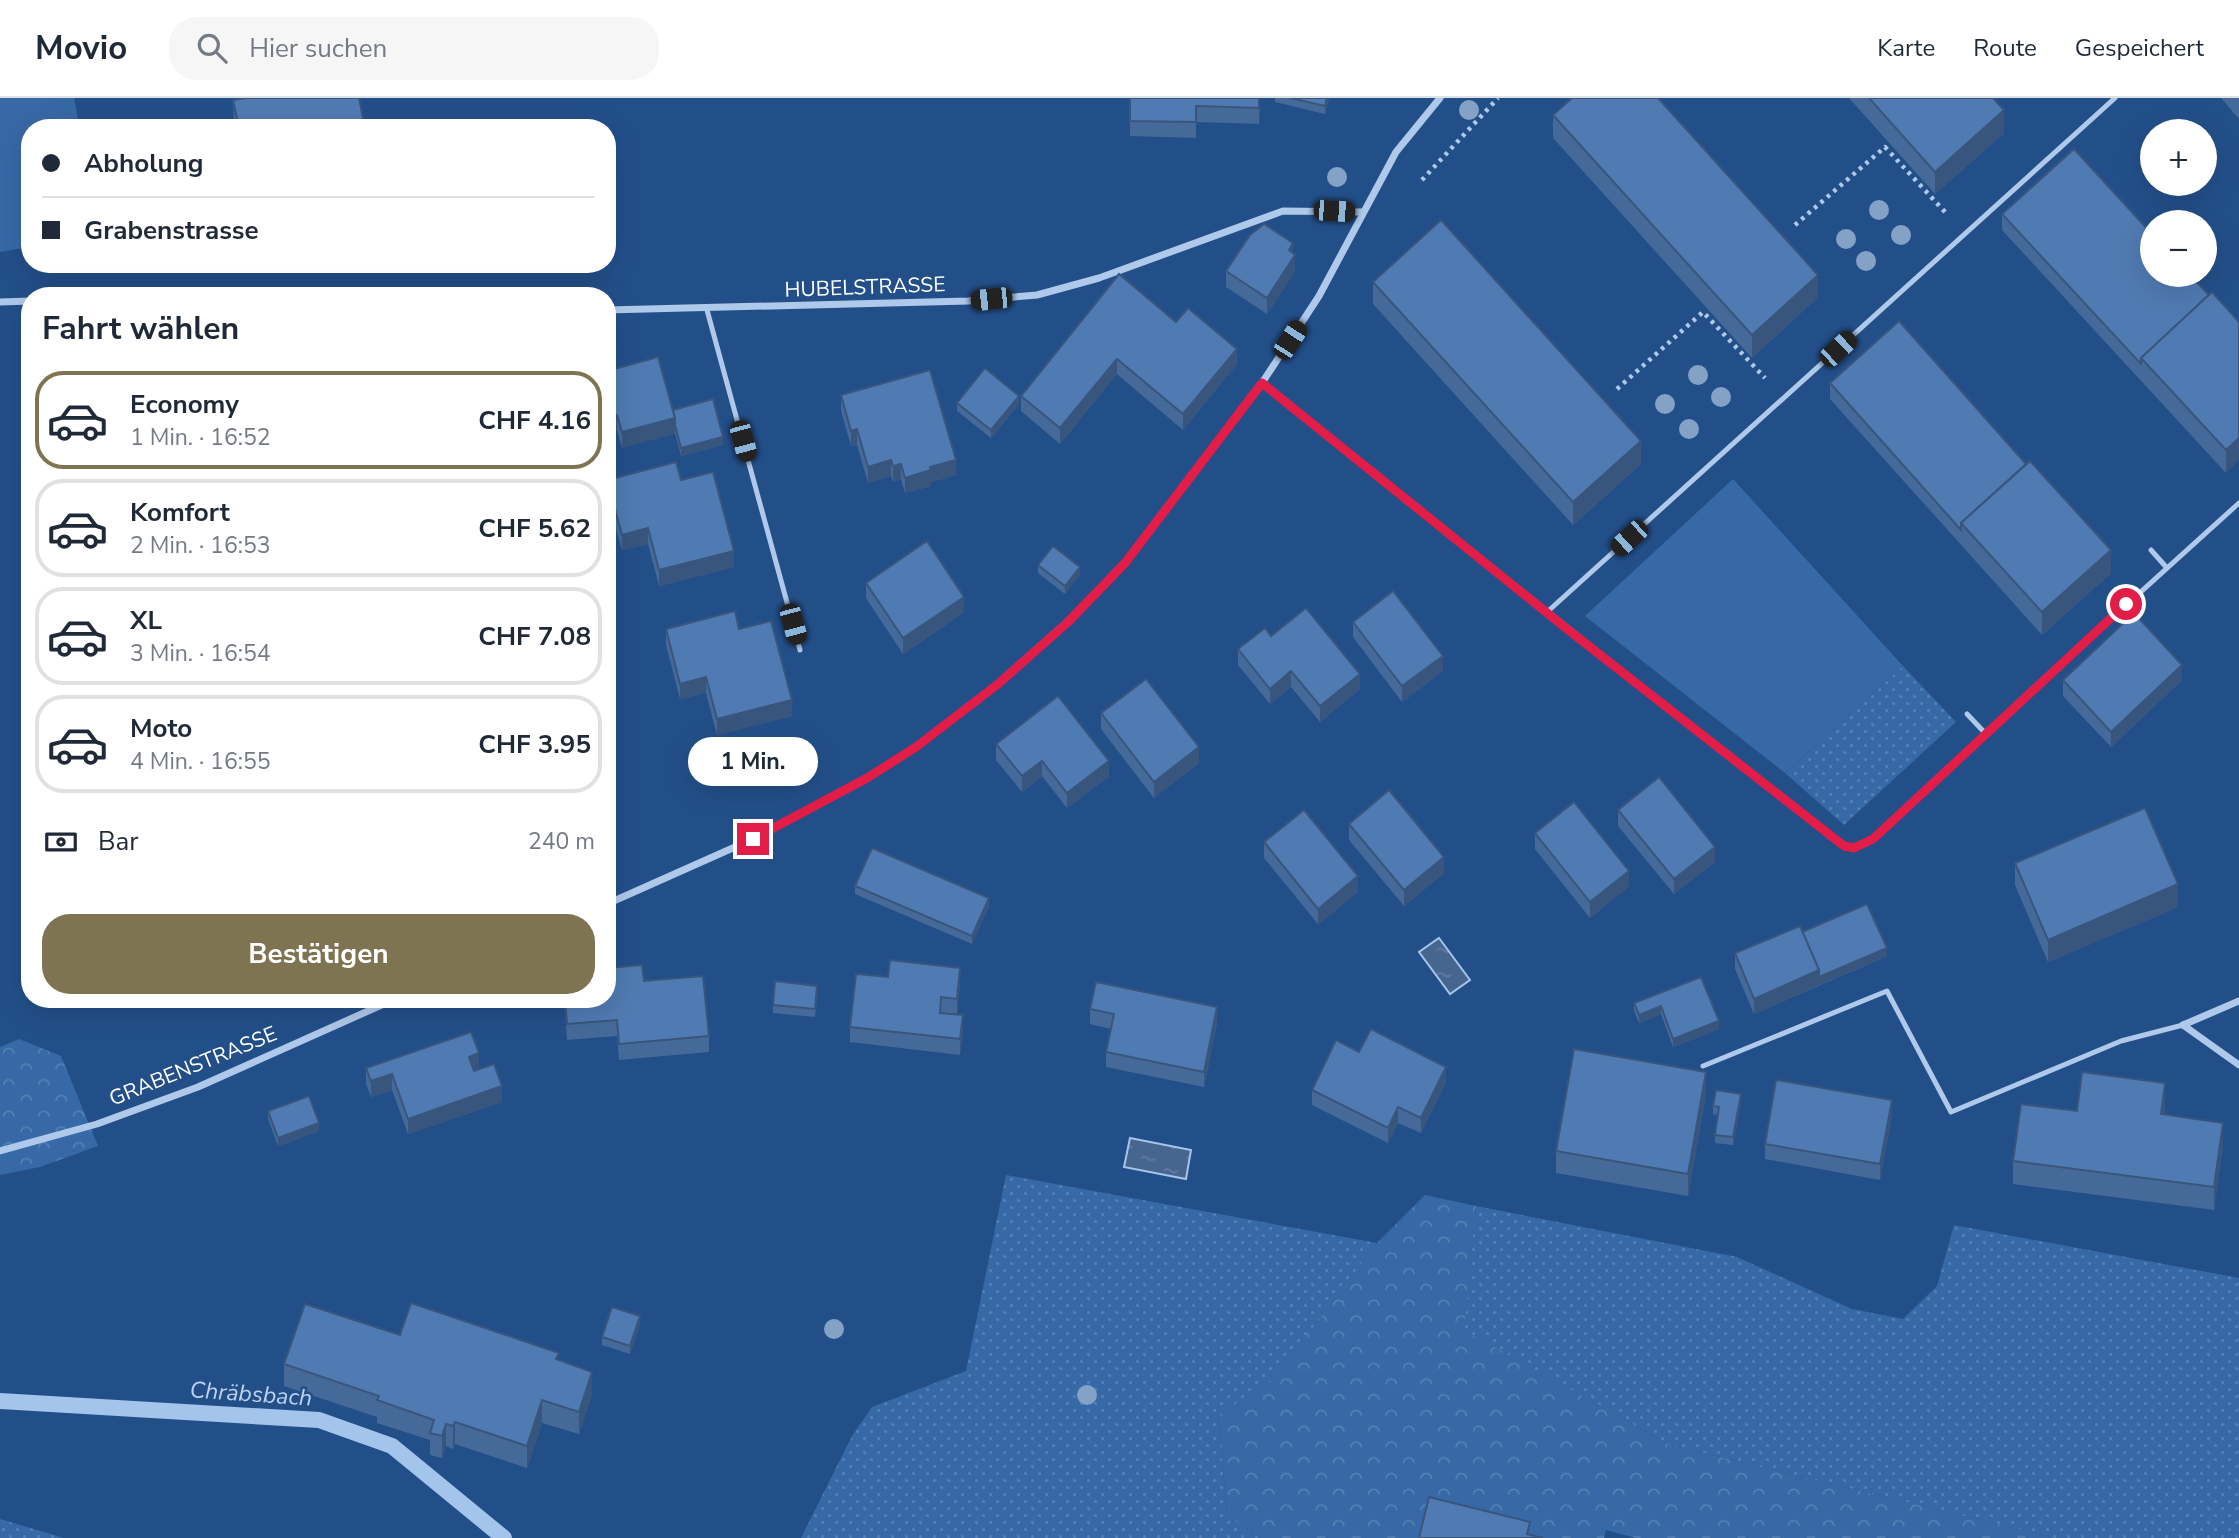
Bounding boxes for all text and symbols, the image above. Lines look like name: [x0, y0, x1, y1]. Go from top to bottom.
search box: [169, 17, 659, 80]
text: Movio: [35, 26, 127, 71]
icon: search: [193, 29, 231, 67]
text: Hier suchen: [249, 31, 387, 66]
text: Karte: [1877, 32, 1935, 64]
text: Route: [1973, 32, 2037, 64]
text: Gespeichert: [2075, 32, 2204, 64]
map controls: [2140, 119, 2217, 287]
button: +: [2140, 119, 2217, 196]
text: Abholung: [84, 146, 203, 181]
car: [1313, 199, 1356, 223]
button: −: [2140, 210, 2217, 287]
text: Grabenstrasse: [84, 213, 259, 248]
street label: HUBELSTRASSE: [784, 270, 946, 304]
car: [970, 286, 1013, 312]
text: Fahrt wählen: [42, 307, 239, 350]
car: [1270, 317, 1311, 363]
car: [1816, 327, 1861, 371]
text: Economy: [130, 387, 239, 422]
icon: car: [46, 389, 109, 452]
text: CHF 4.16: [478, 403, 591, 438]
car: [728, 418, 759, 464]
text: 1 Min. · 16:52: [130, 422, 271, 453]
text: Komfort: [130, 495, 230, 530]
icon: car: [46, 497, 109, 560]
text: CHF 5.62: [478, 511, 591, 546]
car: [1607, 516, 1652, 560]
text: 2 Min. · 16:53: [130, 530, 271, 561]
route start: [2110, 588, 2142, 620]
car: [778, 601, 809, 647]
text: XL: [130, 603, 162, 638]
icon: car: [46, 605, 109, 668]
text: CHF 7.08: [478, 619, 591, 654]
text: 3 Min. · 16:54: [130, 638, 271, 669]
text: Moto: [130, 711, 192, 746]
icon: car: [46, 713, 109, 776]
text: CHF 3.95: [478, 727, 591, 762]
callout: 1 Min.: [688, 738, 818, 786]
text: 4 Min. · 16:55: [130, 746, 271, 777]
text: 1 Min.: [721, 746, 786, 777]
icon: cash: [42, 823, 80, 861]
route end: [737, 823, 769, 855]
text: Bar: [98, 824, 139, 859]
text: 240 m: [528, 826, 595, 857]
button: Bestätigen: [42, 914, 595, 994]
street label: GRABENSTRASSE: [105, 1020, 281, 1112]
water label: Chräbsbach: [189, 1374, 313, 1414]

